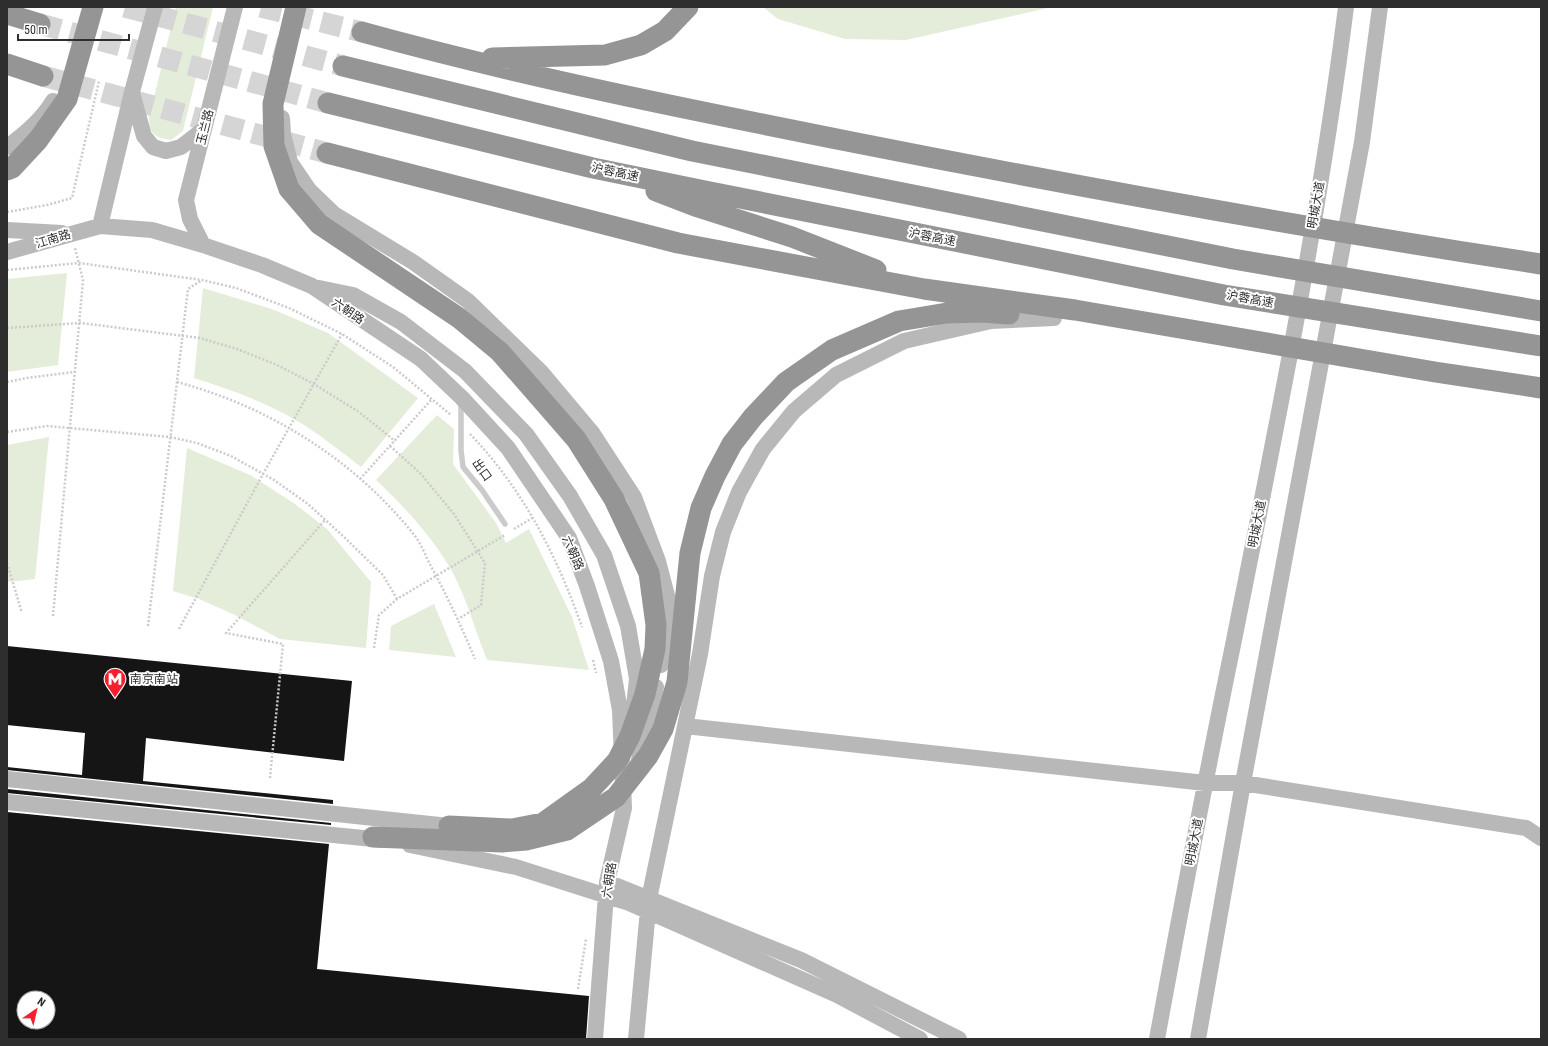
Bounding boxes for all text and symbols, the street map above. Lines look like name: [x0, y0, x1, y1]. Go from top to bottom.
scale bar: [18, 16, 129, 42]
text: 50 m: [24, 23, 48, 37]
street label: 玉兰路: [194, 108, 216, 146]
street label: 沪蓉高速: [590, 160, 640, 184]
street label: 明城大道: [1305, 180, 1327, 230]
street label: 沪蓉高速: [907, 226, 957, 248]
street label: 江南路: [34, 227, 72, 251]
street label: 沪蓉高速: [1225, 288, 1275, 310]
street label: 六朝路: [329, 295, 367, 327]
street label: 出口: [469, 456, 495, 484]
street label: 明城大道: [1246, 499, 1268, 549]
street label: 六朝路: [560, 534, 586, 572]
metro station icon: 南京南站: [102, 666, 128, 699]
place label: 南京南站: [130, 672, 178, 686]
street label: 明城大道: [1183, 817, 1205, 867]
street label: 六朝路: [599, 861, 619, 899]
north arrow: [16, 990, 56, 1030]
text: N: [35, 995, 48, 1010]

